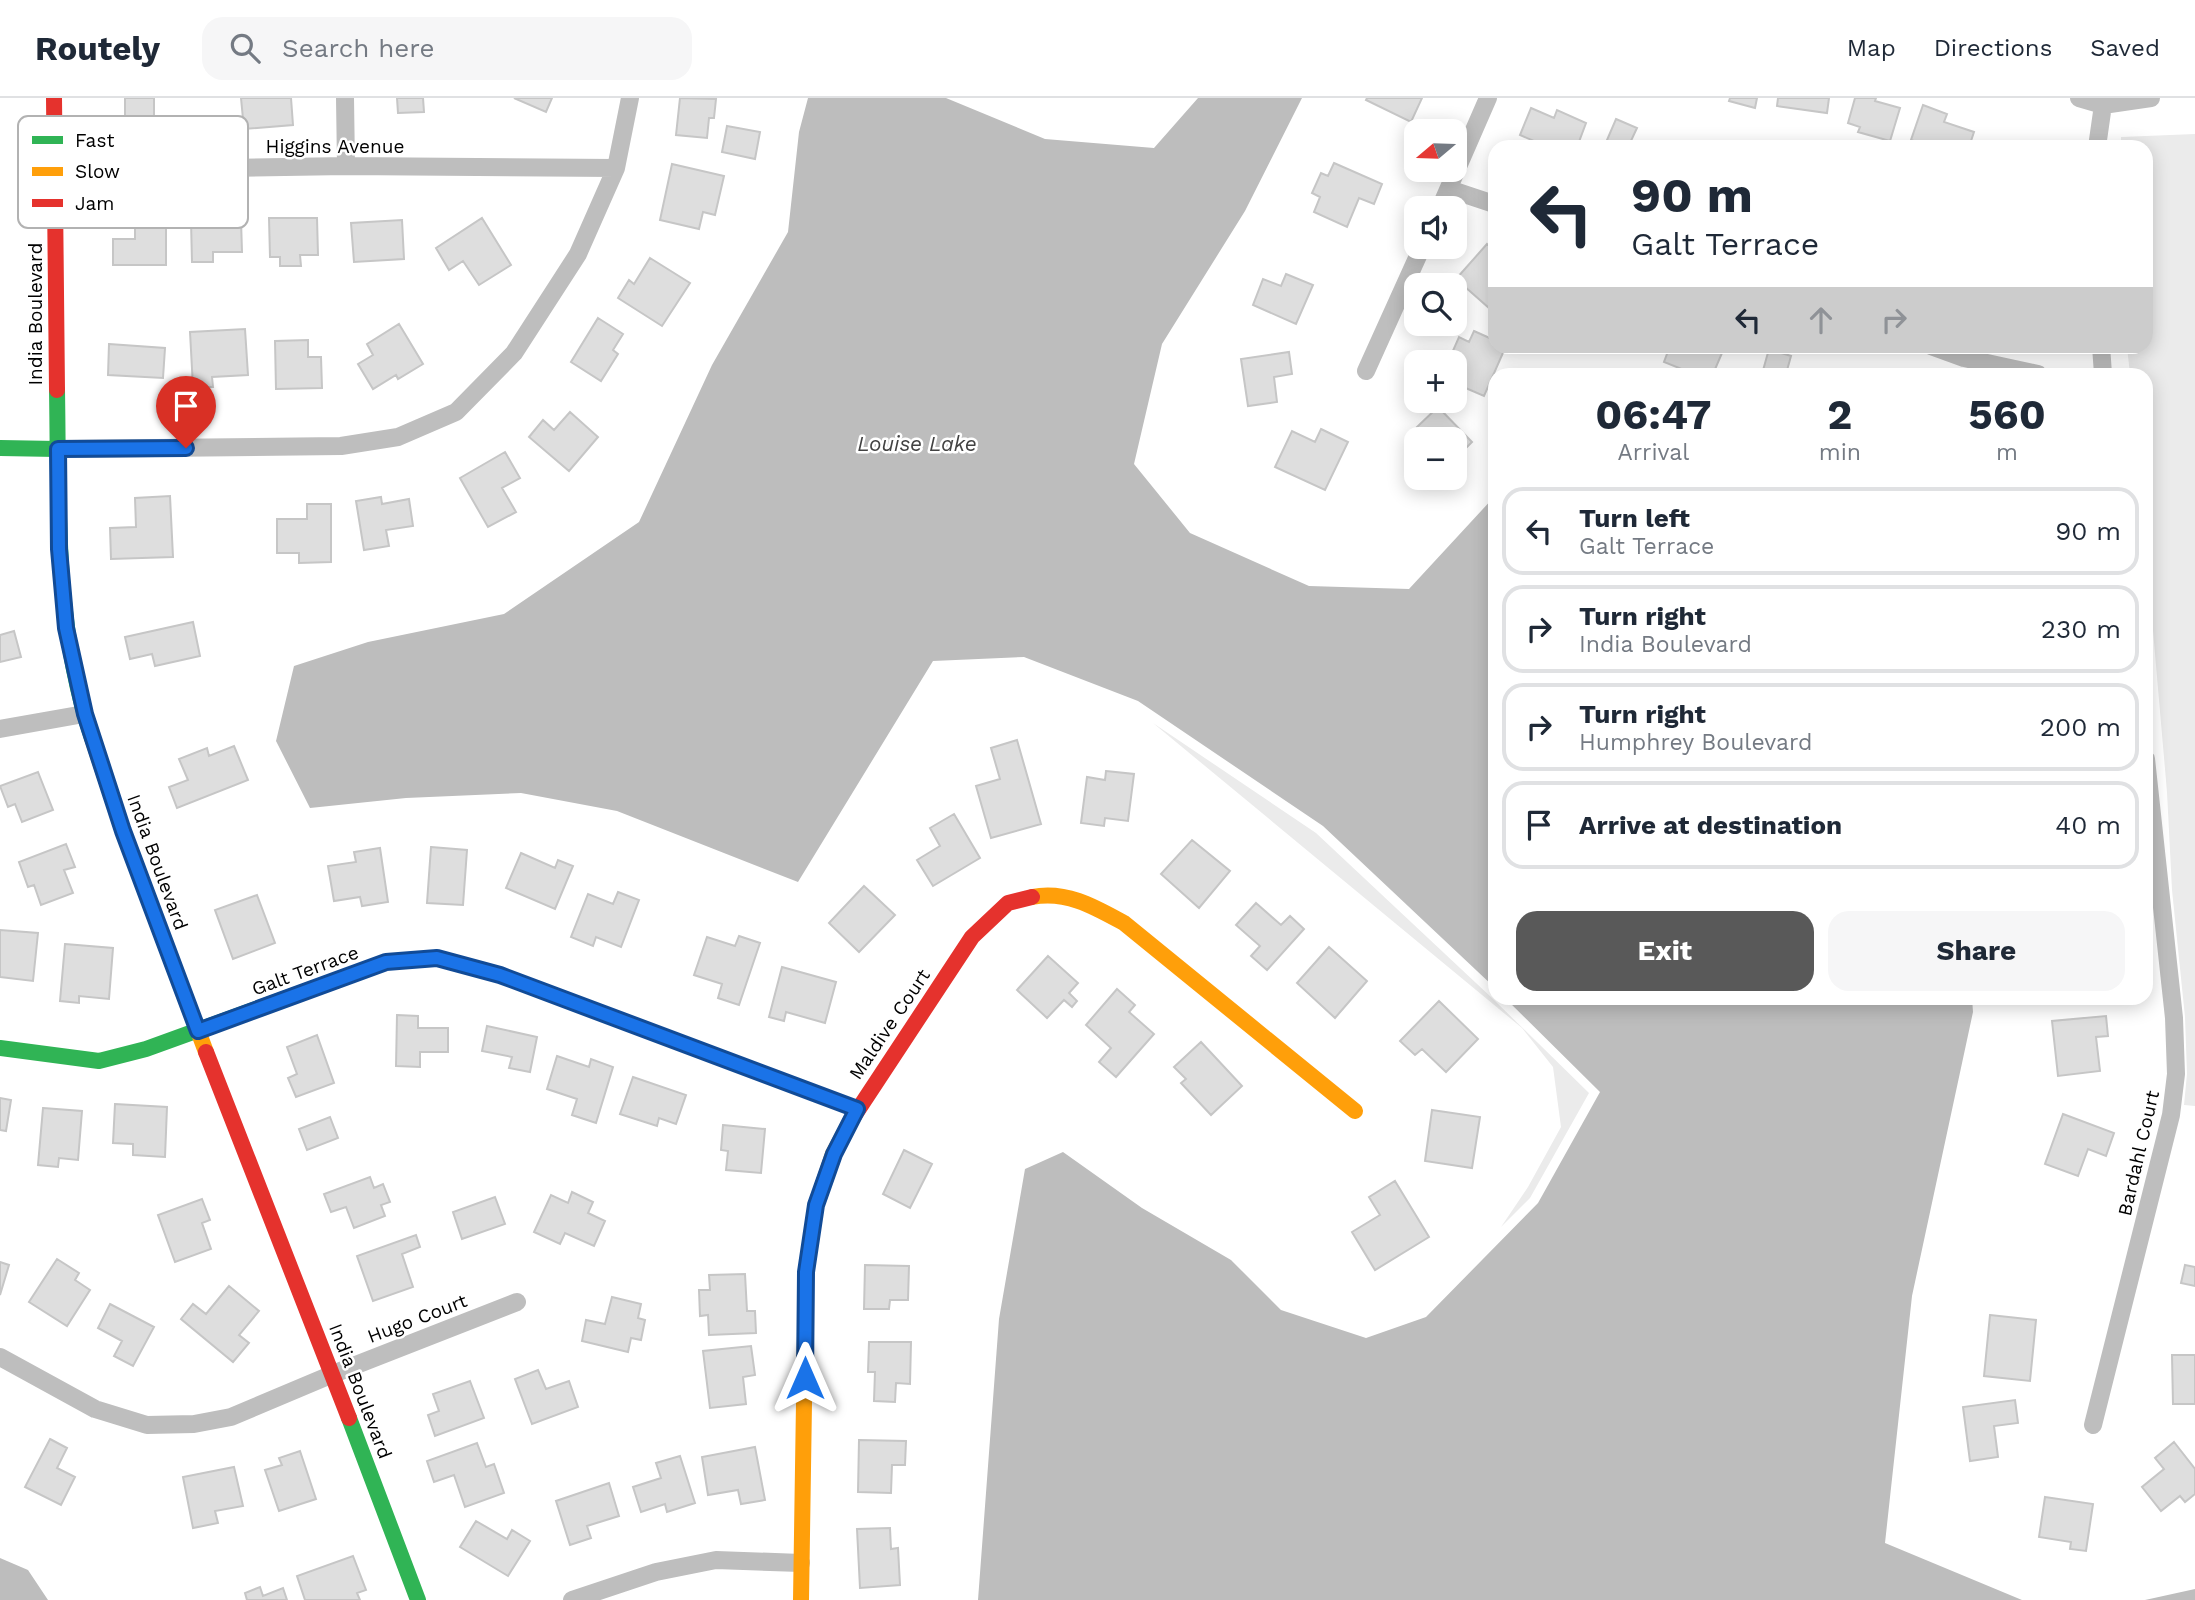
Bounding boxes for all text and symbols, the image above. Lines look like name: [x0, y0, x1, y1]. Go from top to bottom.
search box: [202, 17, 692, 80]
text: Routely: [35, 29, 160, 68]
icon: search: [226, 29, 264, 67]
text: Search here: [282, 33, 434, 63]
text: Map: [1847, 34, 1896, 62]
text: Directions: [1934, 34, 2052, 62]
text: Saved: [2090, 34, 2160, 62]
legend: [18, 116, 248, 228]
north arrow: [1404, 119, 1466, 182]
map controls: [1404, 119, 1467, 490]
text: Fast: [75, 129, 114, 152]
street label: Higgins Avenue: [266, 135, 404, 158]
text: Slow: [75, 160, 120, 183]
text: 90 m: [1631, 166, 1753, 224]
icon: left: [1516, 168, 1607, 259]
text: Jam: [75, 192, 114, 215]
button: sound: [1404, 196, 1467, 259]
text: Galt Terrace: [1631, 225, 1819, 263]
street label: India Boulevard: [24, 243, 47, 385]
button: search: [1404, 273, 1467, 336]
icon: left: [1729, 301, 1767, 339]
icon: ahead: [1802, 301, 1840, 339]
icon: right: [1875, 301, 1913, 339]
button: +: [1404, 350, 1467, 413]
pin: [156, 376, 216, 448]
icon: arrive: [167, 387, 205, 425]
text: 06:47: [1595, 390, 1711, 439]
text: 2: [1827, 390, 1852, 439]
text: 560: [1968, 390, 2046, 439]
button: −: [1404, 427, 1467, 490]
water label: Louise Lake: [857, 431, 977, 456]
text: Arrival: [1617, 439, 1689, 466]
text: min: [1819, 439, 1861, 466]
text: m: [1996, 439, 2018, 466]
text: Turn left: [1579, 503, 1690, 533]
icon: left: [1520, 512, 1558, 550]
text: 90 m: [2055, 516, 2121, 546]
text: Galt Terrace: [1579, 533, 1714, 560]
text: Turn right: [1579, 601, 1706, 631]
icon: right: [1520, 610, 1558, 648]
text: 230 m: [2041, 614, 2121, 644]
text: India Boulevard: [1579, 631, 1752, 658]
text: Turn right: [1579, 699, 1706, 729]
icon: right: [1520, 708, 1558, 746]
text: 200 m: [2040, 712, 2121, 742]
text: Humphrey Boulevard: [1579, 729, 1812, 756]
street label: India Boulevard: [122, 791, 193, 933]
icon: arrive: [1520, 806, 1558, 844]
text: Arrive at destination: [1579, 810, 1842, 840]
text: 40 m: [2055, 810, 2121, 840]
button: Exit: [1516, 911, 1814, 991]
button: Share: [1828, 911, 2125, 991]
street label: Galt Terrace: [249, 941, 362, 1000]
street label: Maldive Court: [844, 965, 935, 1084]
street label: Bardahl Court: [2113, 1088, 2164, 1218]
street label: Hugo Court: [364, 1289, 470, 1348]
street label: India Boulevard: [324, 1320, 397, 1462]
position arrow: [768, 1341, 842, 1415]

